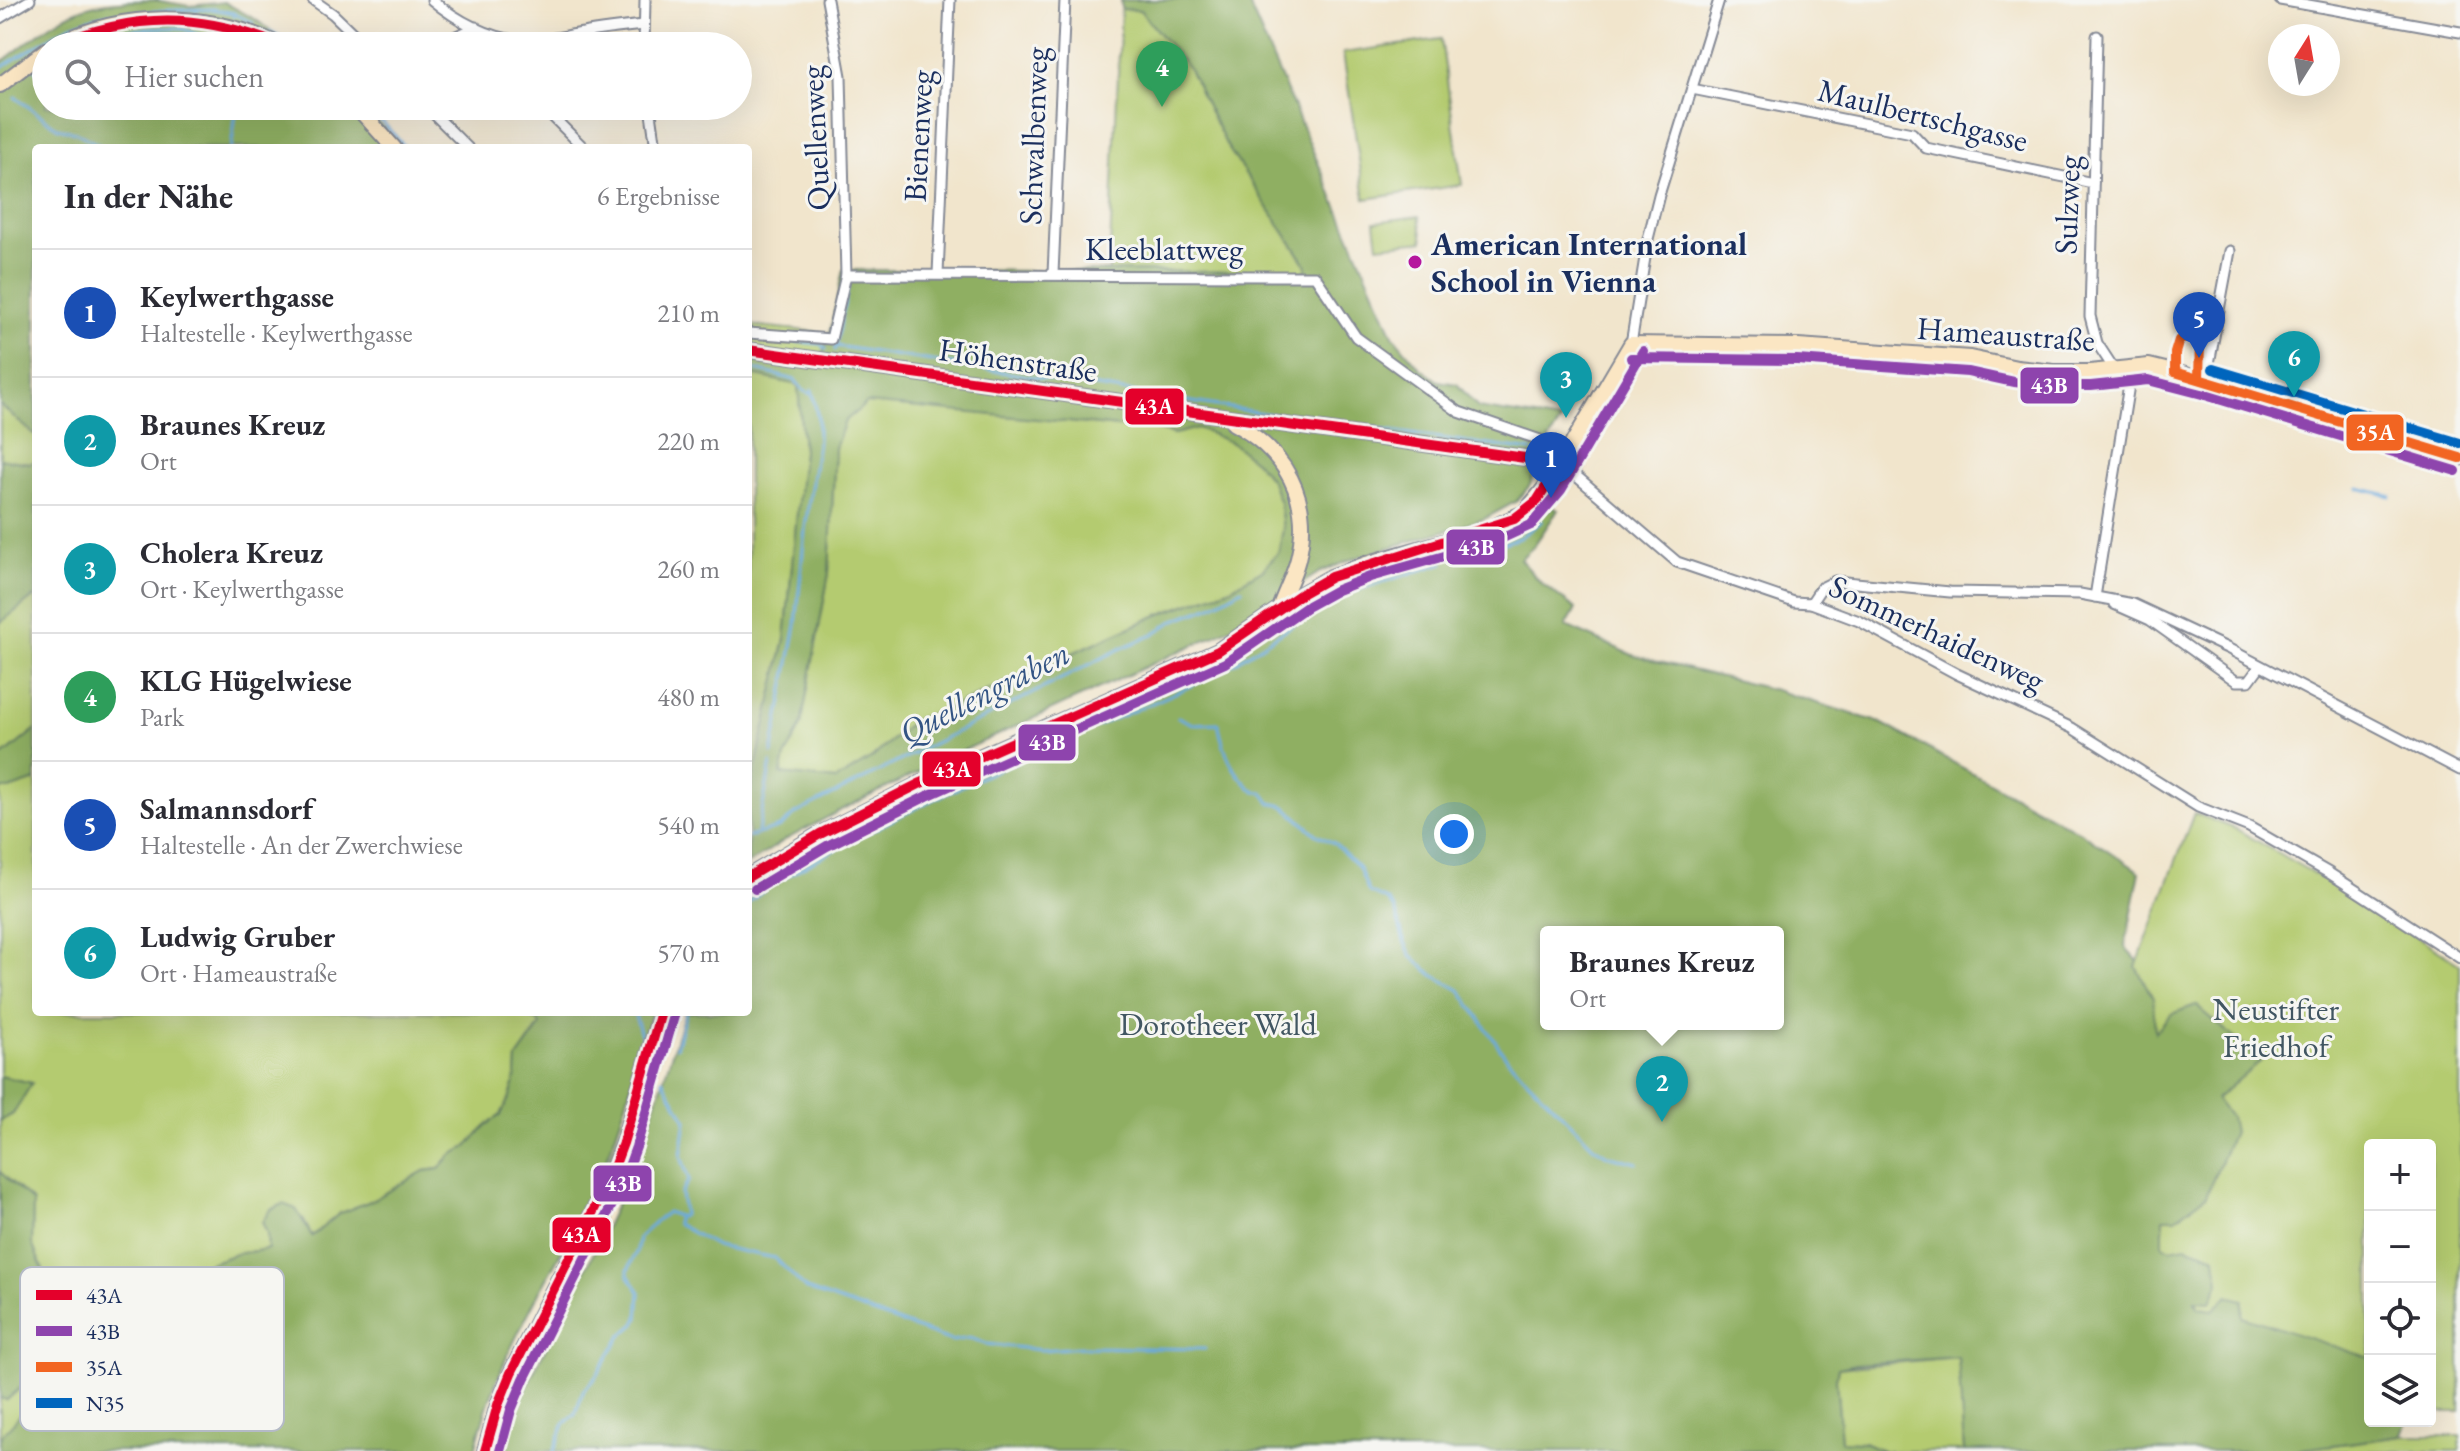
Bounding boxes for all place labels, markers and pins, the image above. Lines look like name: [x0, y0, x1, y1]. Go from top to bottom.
pin: 4: [1136, 41, 1188, 107]
place label: American International School in Vienna: [1430, 223, 1747, 302]
marker: American International School in Vienna: [1406, 253, 1424, 271]
pin: 5: [2173, 292, 2225, 358]
pin: 6: [2268, 331, 2320, 397]
pin: 3: [1540, 352, 1592, 418]
pin: 1: [1525, 432, 1577, 498]
pin: 2: [1636, 1056, 1688, 1122]

